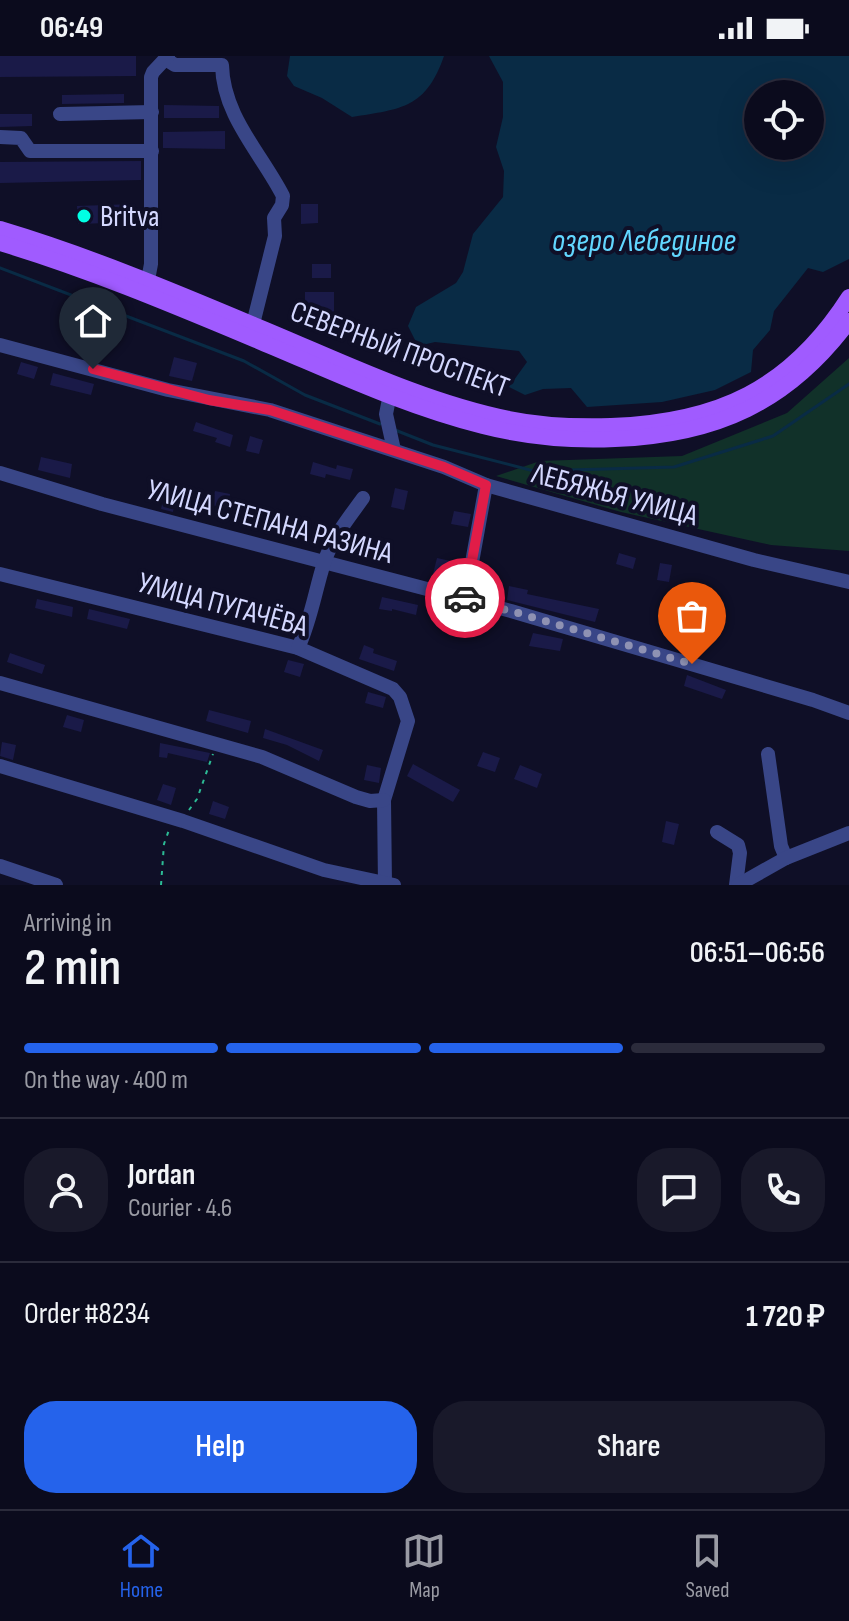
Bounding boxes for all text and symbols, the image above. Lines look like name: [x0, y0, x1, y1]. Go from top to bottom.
text: 06:49: [40, 10, 103, 46]
map controls: [744, 80, 824, 160]
button: locate: [744, 80, 824, 160]
place label: Britva: [100, 199, 159, 235]
marker: Britva: [75, 207, 93, 225]
water label: озеро Лебединое: [552, 222, 736, 261]
pin: [59, 287, 127, 369]
street label: СЕВЕРНЫЙ ПРОСПЕКТ: [285, 294, 514, 406]
icon: home: [71, 299, 115, 343]
street label: ЛЕБЯЖЬЯ УЛИЦА: [527, 455, 702, 534]
street label: УЛИЦА СТЕПАНА РАЗИНА: [143, 472, 397, 572]
courier: [425, 558, 505, 638]
street label: УЛИЦА ПУГАЧЁВА: [134, 565, 312, 645]
icon: car: [443, 576, 487, 620]
pin: [658, 582, 726, 664]
icon: bag: [670, 594, 714, 638]
text: Arriving in: [24, 908, 112, 939]
text: 06:51–06:56: [690, 935, 825, 971]
text: 2 min: [24, 937, 121, 1000]
text: On the way · 400 m: [24, 1065, 188, 1096]
button: person: [24, 1148, 108, 1232]
button: chat: [637, 1148, 721, 1232]
button: phone: [741, 1148, 825, 1232]
text: Jordan: [128, 1157, 195, 1193]
text: Courier · 4.6: [128, 1193, 232, 1224]
text: Order #8234: [24, 1296, 150, 1332]
text: 1 720 ₽: [746, 1299, 825, 1335]
button: Help: [24, 1401, 417, 1493]
button: Share: [433, 1401, 825, 1493]
tab: Home: [119, 1529, 163, 1604]
tab: Map: [402, 1529, 446, 1604]
tab: Saved: [685, 1529, 730, 1604]

